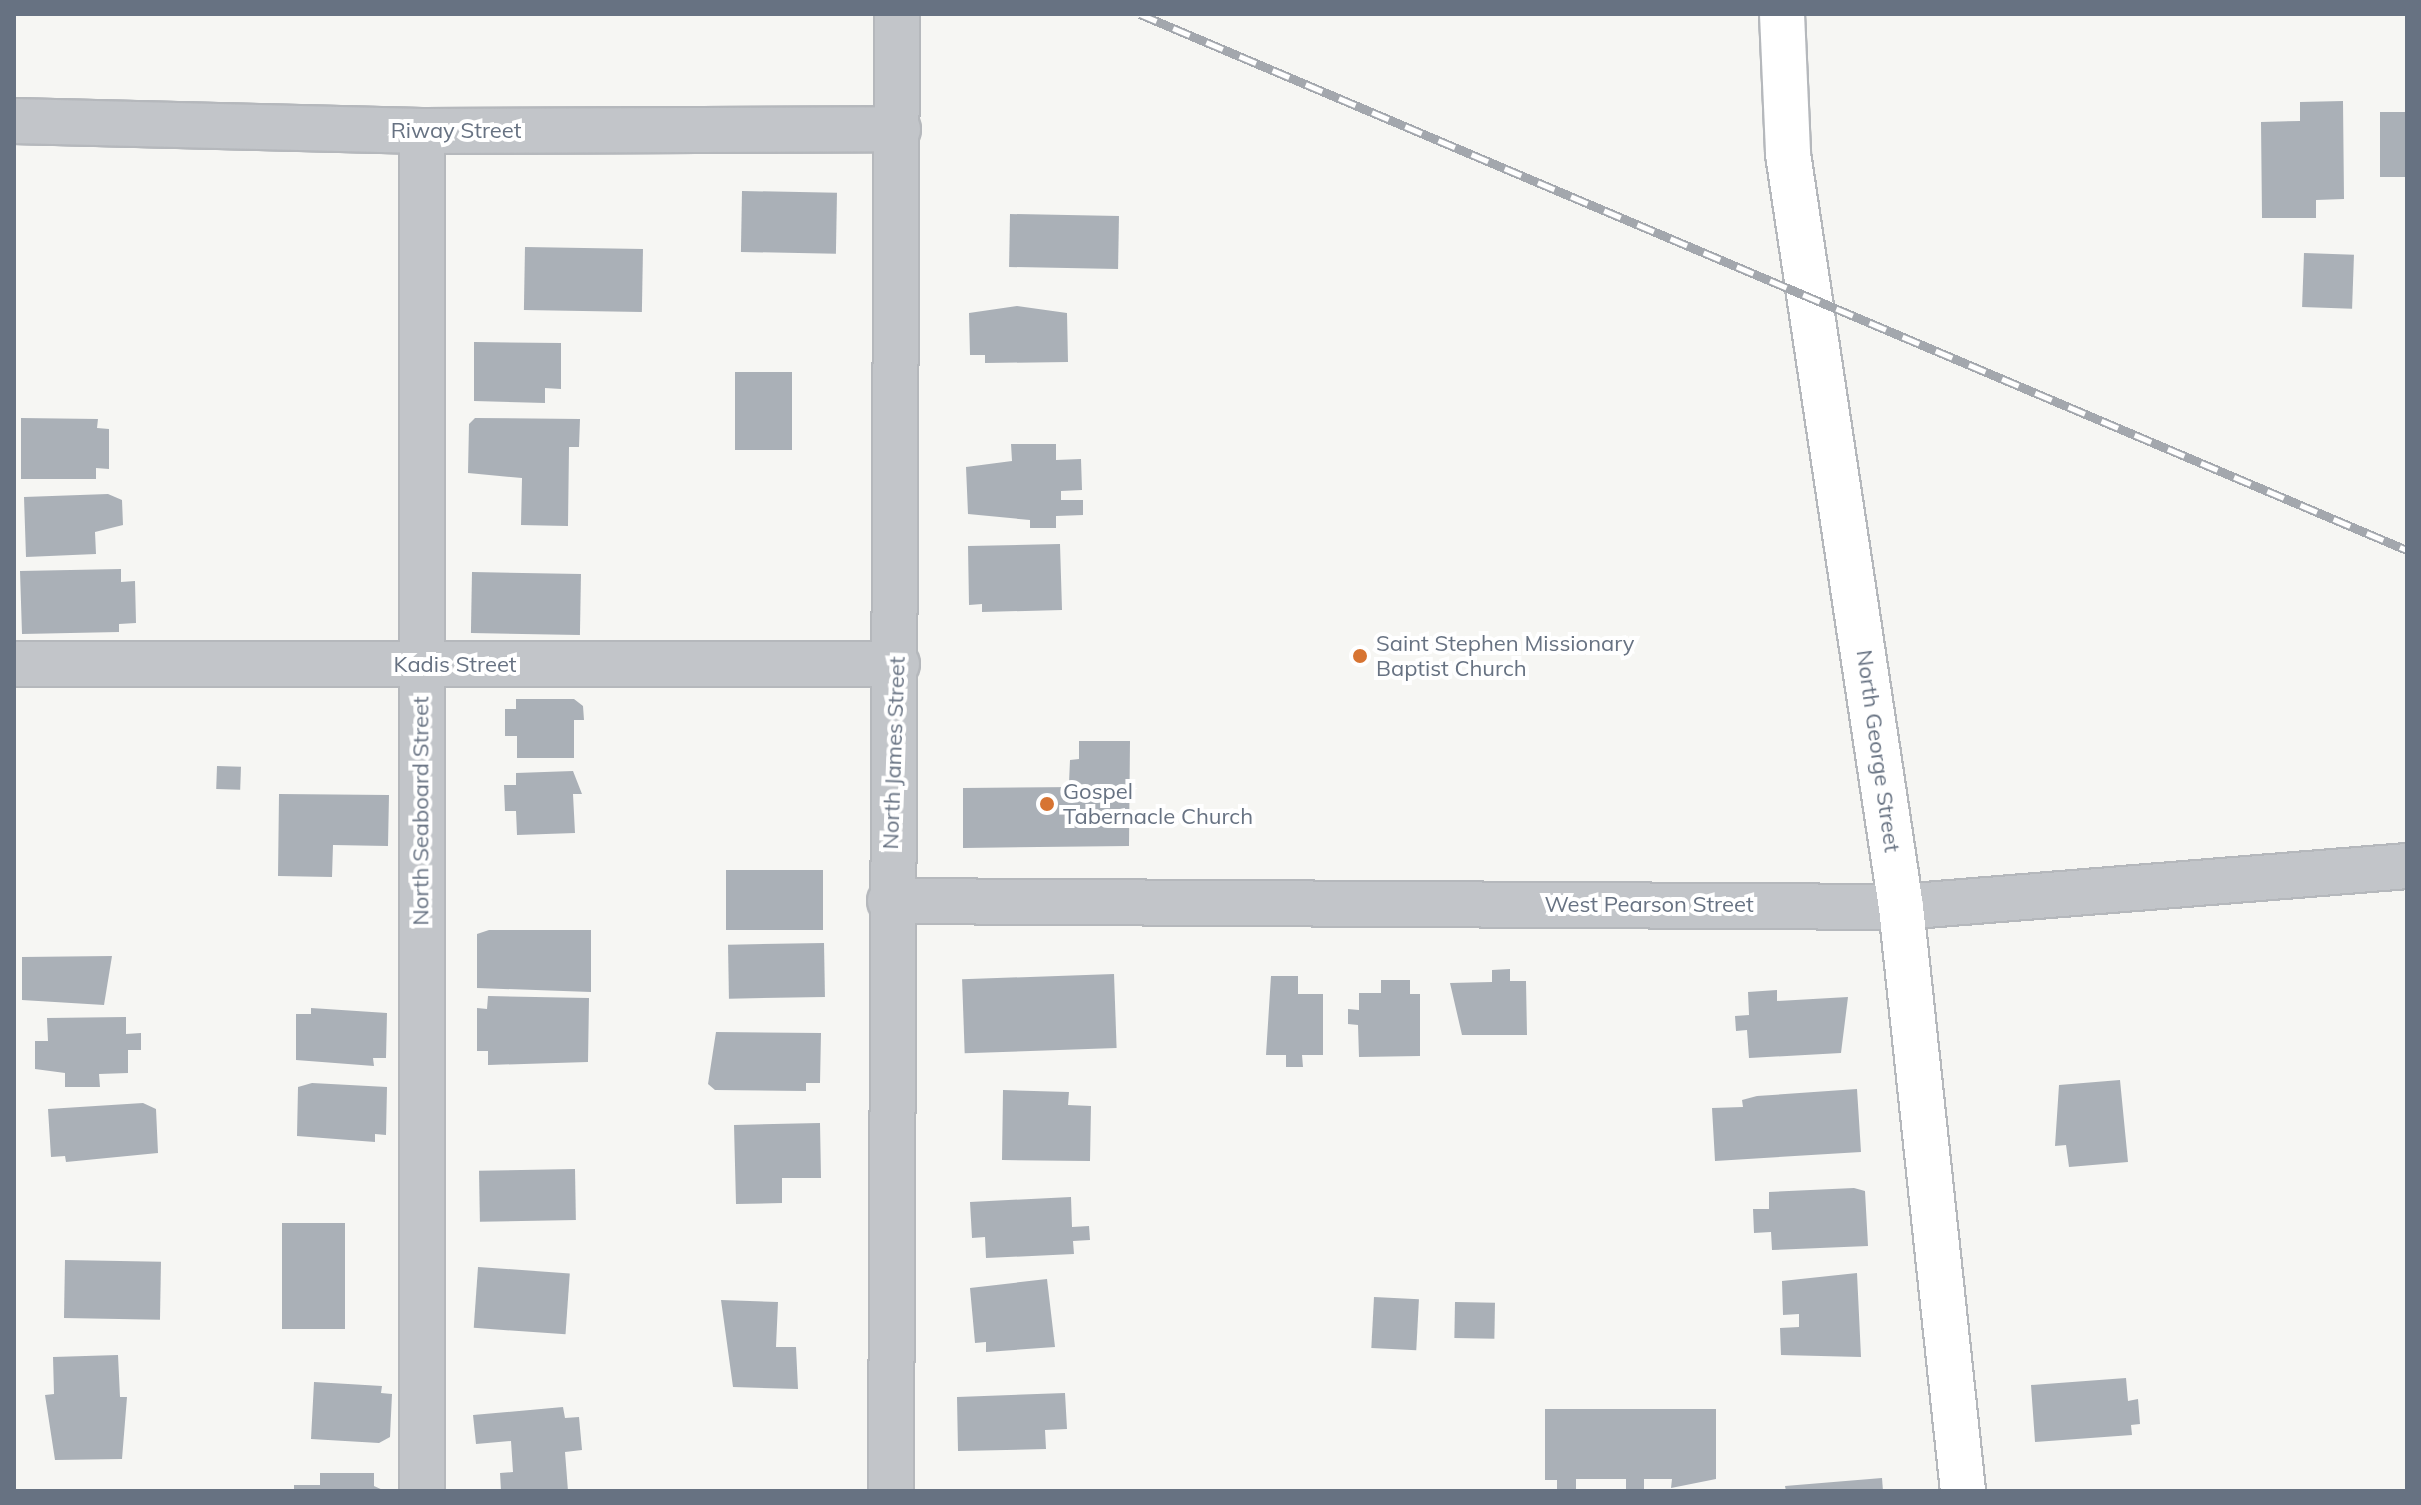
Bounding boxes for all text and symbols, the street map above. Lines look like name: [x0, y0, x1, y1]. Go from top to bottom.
street label: Riway Street: [391, 118, 521, 144]
place label: Saint Stephen Missionary Baptist Church: [1376, 630, 1635, 682]
marker: Saint Stephen Missionary Baptist Church: [1351, 647, 1369, 665]
street label: North George Street: [1851, 648, 1905, 854]
street label: Kadis Street: [393, 652, 517, 678]
street label: North James Street: [877, 656, 911, 850]
street label: North Seaboard Street: [408, 696, 434, 926]
place label: Gospel Tabernacle Church: [1063, 778, 1253, 830]
marker: Gospel Tabernacle Church: [1038, 795, 1056, 813]
street label: West Pearson Street: [1544, 892, 1754, 918]

